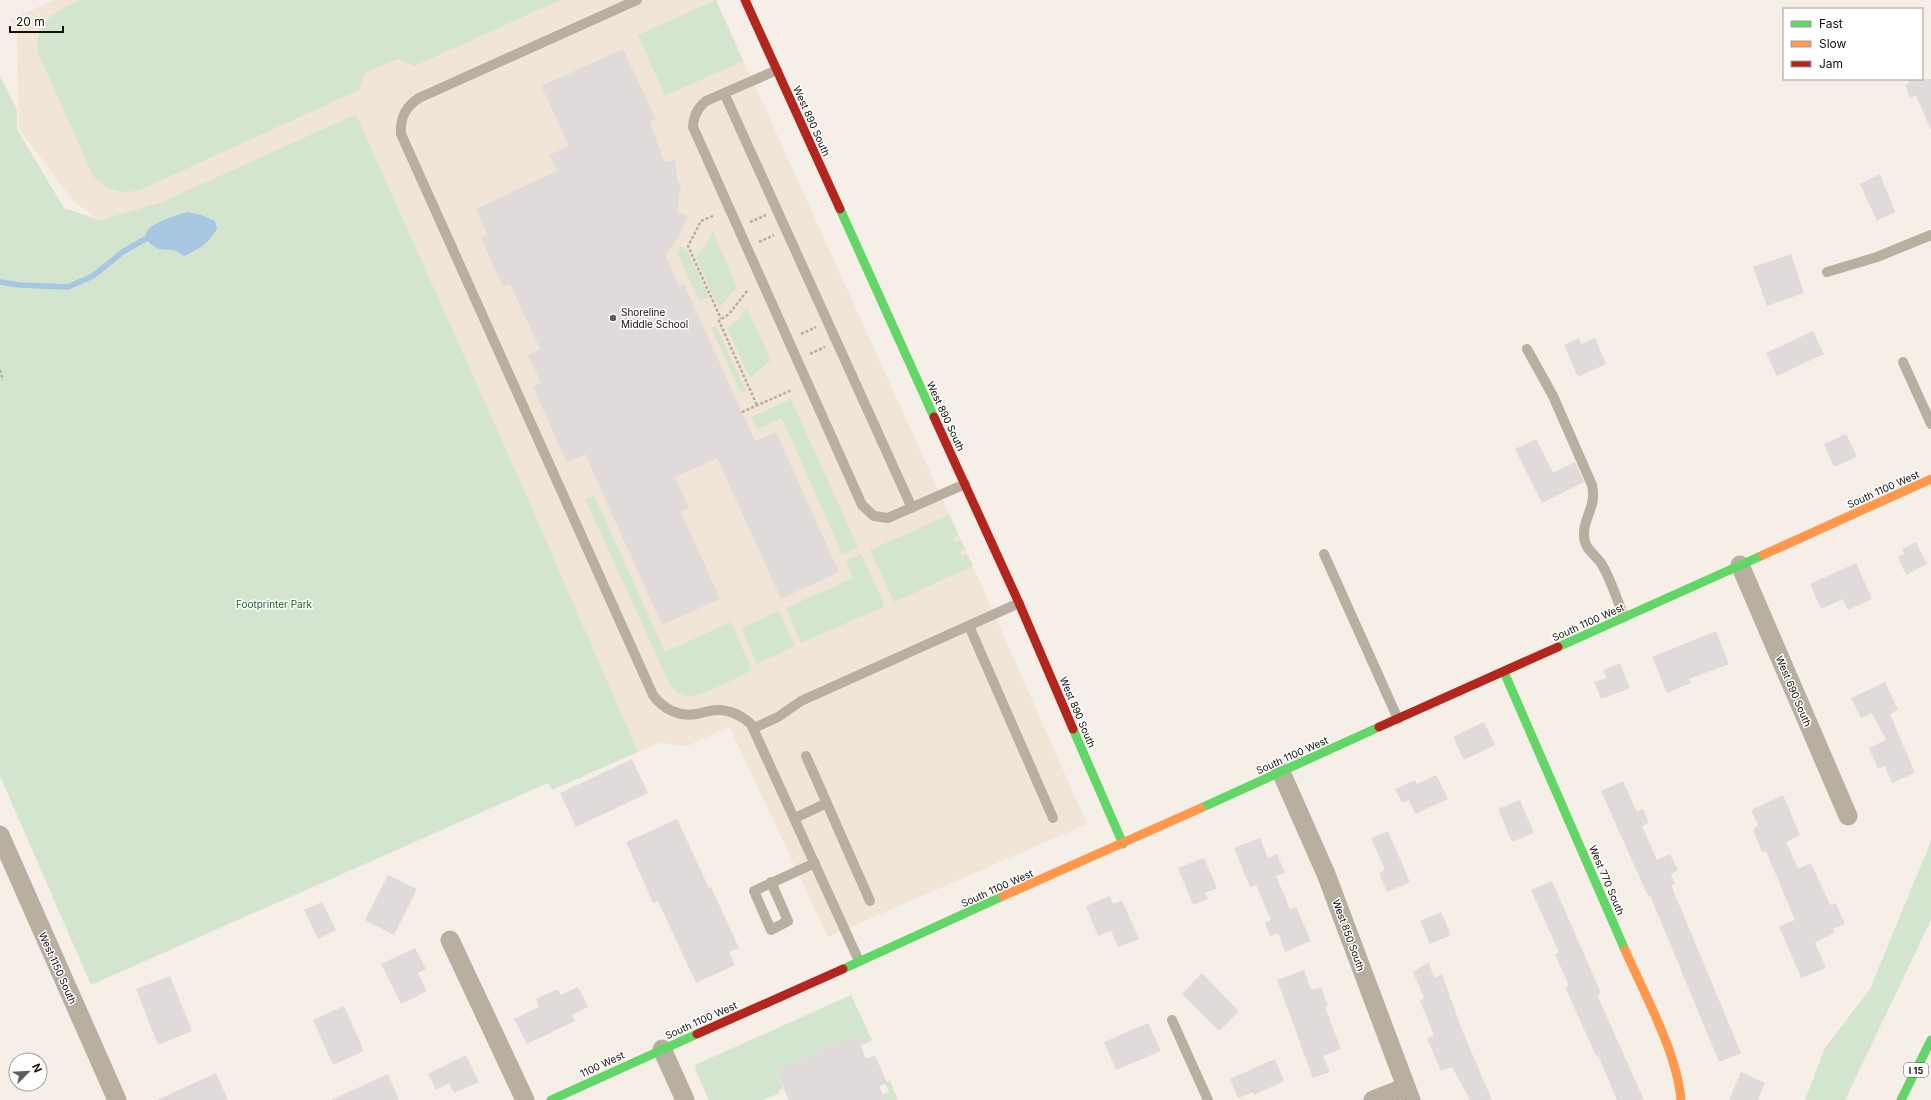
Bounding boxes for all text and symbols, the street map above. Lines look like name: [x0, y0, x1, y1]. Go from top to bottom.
scale bar: [10, 8, 63, 34]
legend: [1783, 8, 1923, 80]
text: 20 m: [16, 14, 45, 29]
text: Fast: [1819, 16, 1843, 31]
text: Slow: [1819, 36, 1847, 51]
text: Jam: [1819, 56, 1843, 71]
street label: West 890 South: [791, 84, 833, 158]
place label: Shoreline Middle School: [621, 306, 688, 330]
marker: Shoreline Middle School: [608, 313, 618, 323]
street label: West 890 South: [925, 379, 967, 453]
street label: South 1100 West: [1845, 467, 1922, 510]
park label: Footprinter Park: [236, 598, 313, 610]
street label: South 1100 West: [1550, 600, 1627, 643]
street label: West 690 South: [1774, 654, 1814, 728]
street label: West 890 South: [1058, 675, 1098, 749]
street label: South 1100 West: [1254, 733, 1331, 776]
street label: West 770 South: [1587, 843, 1627, 917]
street label: South 1100 West: [959, 866, 1036, 909]
street label: West 850 South: [1330, 898, 1368, 973]
street label: West 1150 South: [37, 930, 79, 1006]
street label: South 1100 West: [663, 998, 740, 1041]
street label: 1100 West: [578, 1048, 627, 1079]
north arrow: [8, 1052, 48, 1092]
text: N: [29, 1061, 45, 1075]
road number: I 15: [1904, 1063, 1928, 1077]

